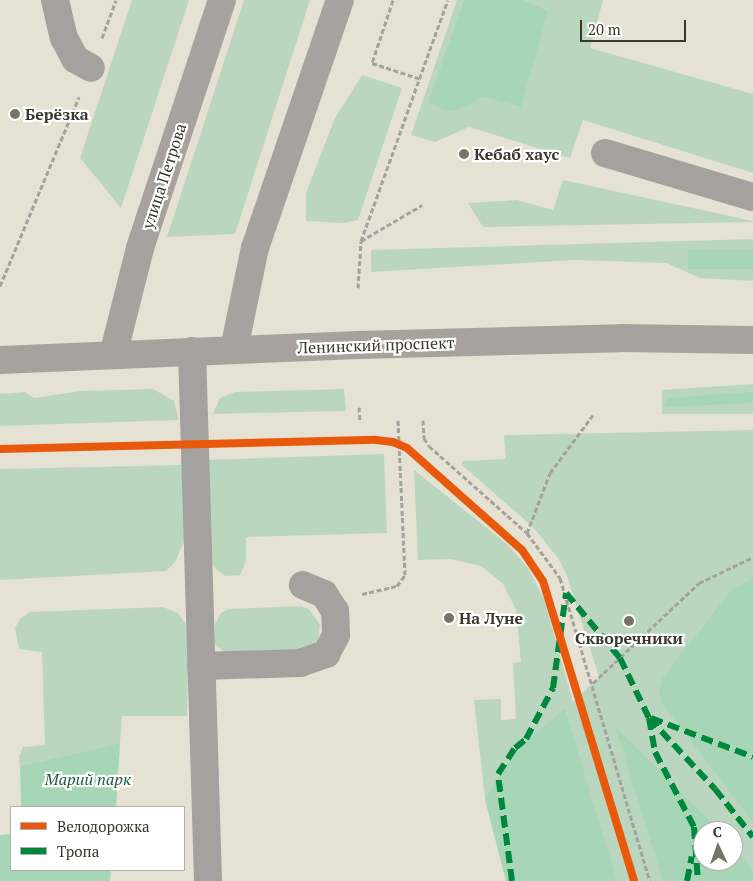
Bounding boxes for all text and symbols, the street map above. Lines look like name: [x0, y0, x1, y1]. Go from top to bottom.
scale bar: [583, 10, 689, 42]
text: 20 m: [588, 19, 621, 39]
place label: Берёзка: [25, 104, 89, 124]
marker: Берёзка: [9, 108, 21, 120]
street label: улица Петрова: [138, 121, 190, 231]
place label: Кебаб хаус: [474, 144, 559, 164]
marker: Кебаб хаус: [458, 148, 470, 160]
street label: Ленинский проспект: [297, 333, 455, 357]
place label: На Луне: [459, 608, 523, 628]
marker: На Луне: [443, 612, 455, 624]
marker: Скворечники: [623, 615, 635, 627]
place label: Скворечники: [575, 628, 683, 648]
park label: Марий парк: [45, 769, 131, 789]
legend: [10, 806, 185, 871]
text: Велодорожка: [57, 816, 150, 836]
north arrow: [693, 821, 743, 871]
text: С: [712, 822, 722, 841]
text: Тропа: [57, 841, 99, 861]

